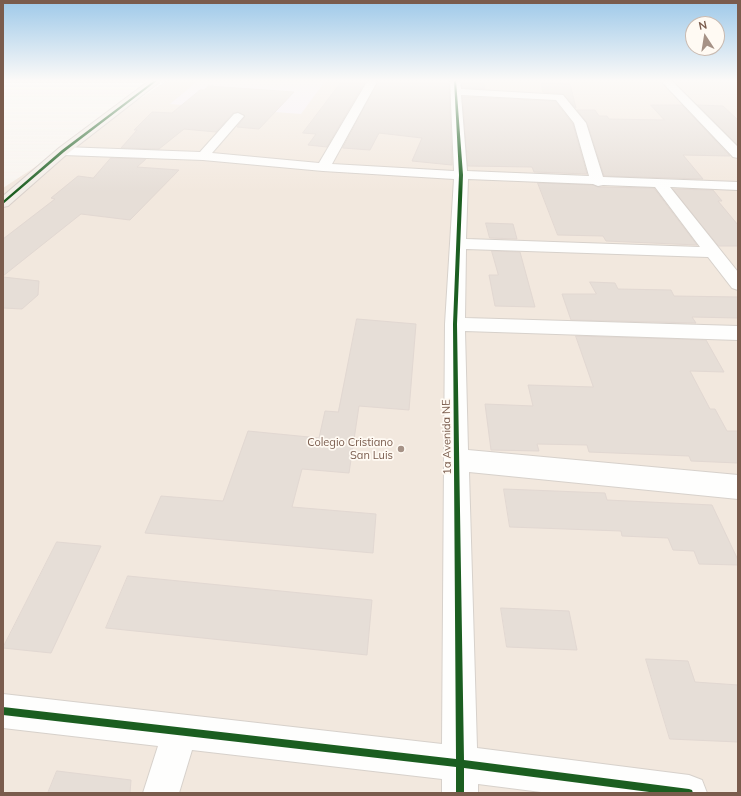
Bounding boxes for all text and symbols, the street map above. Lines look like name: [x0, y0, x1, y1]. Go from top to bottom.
north arrow: [685, 16, 725, 56]
text: N: [697, 18, 708, 33]
street label: 1a Avenida NE: [440, 399, 454, 475]
place label: Colegio Cristiano San Luis: [307, 436, 393, 462]
marker: Colegio Cristiano San Luis: [396, 444, 406, 454]

